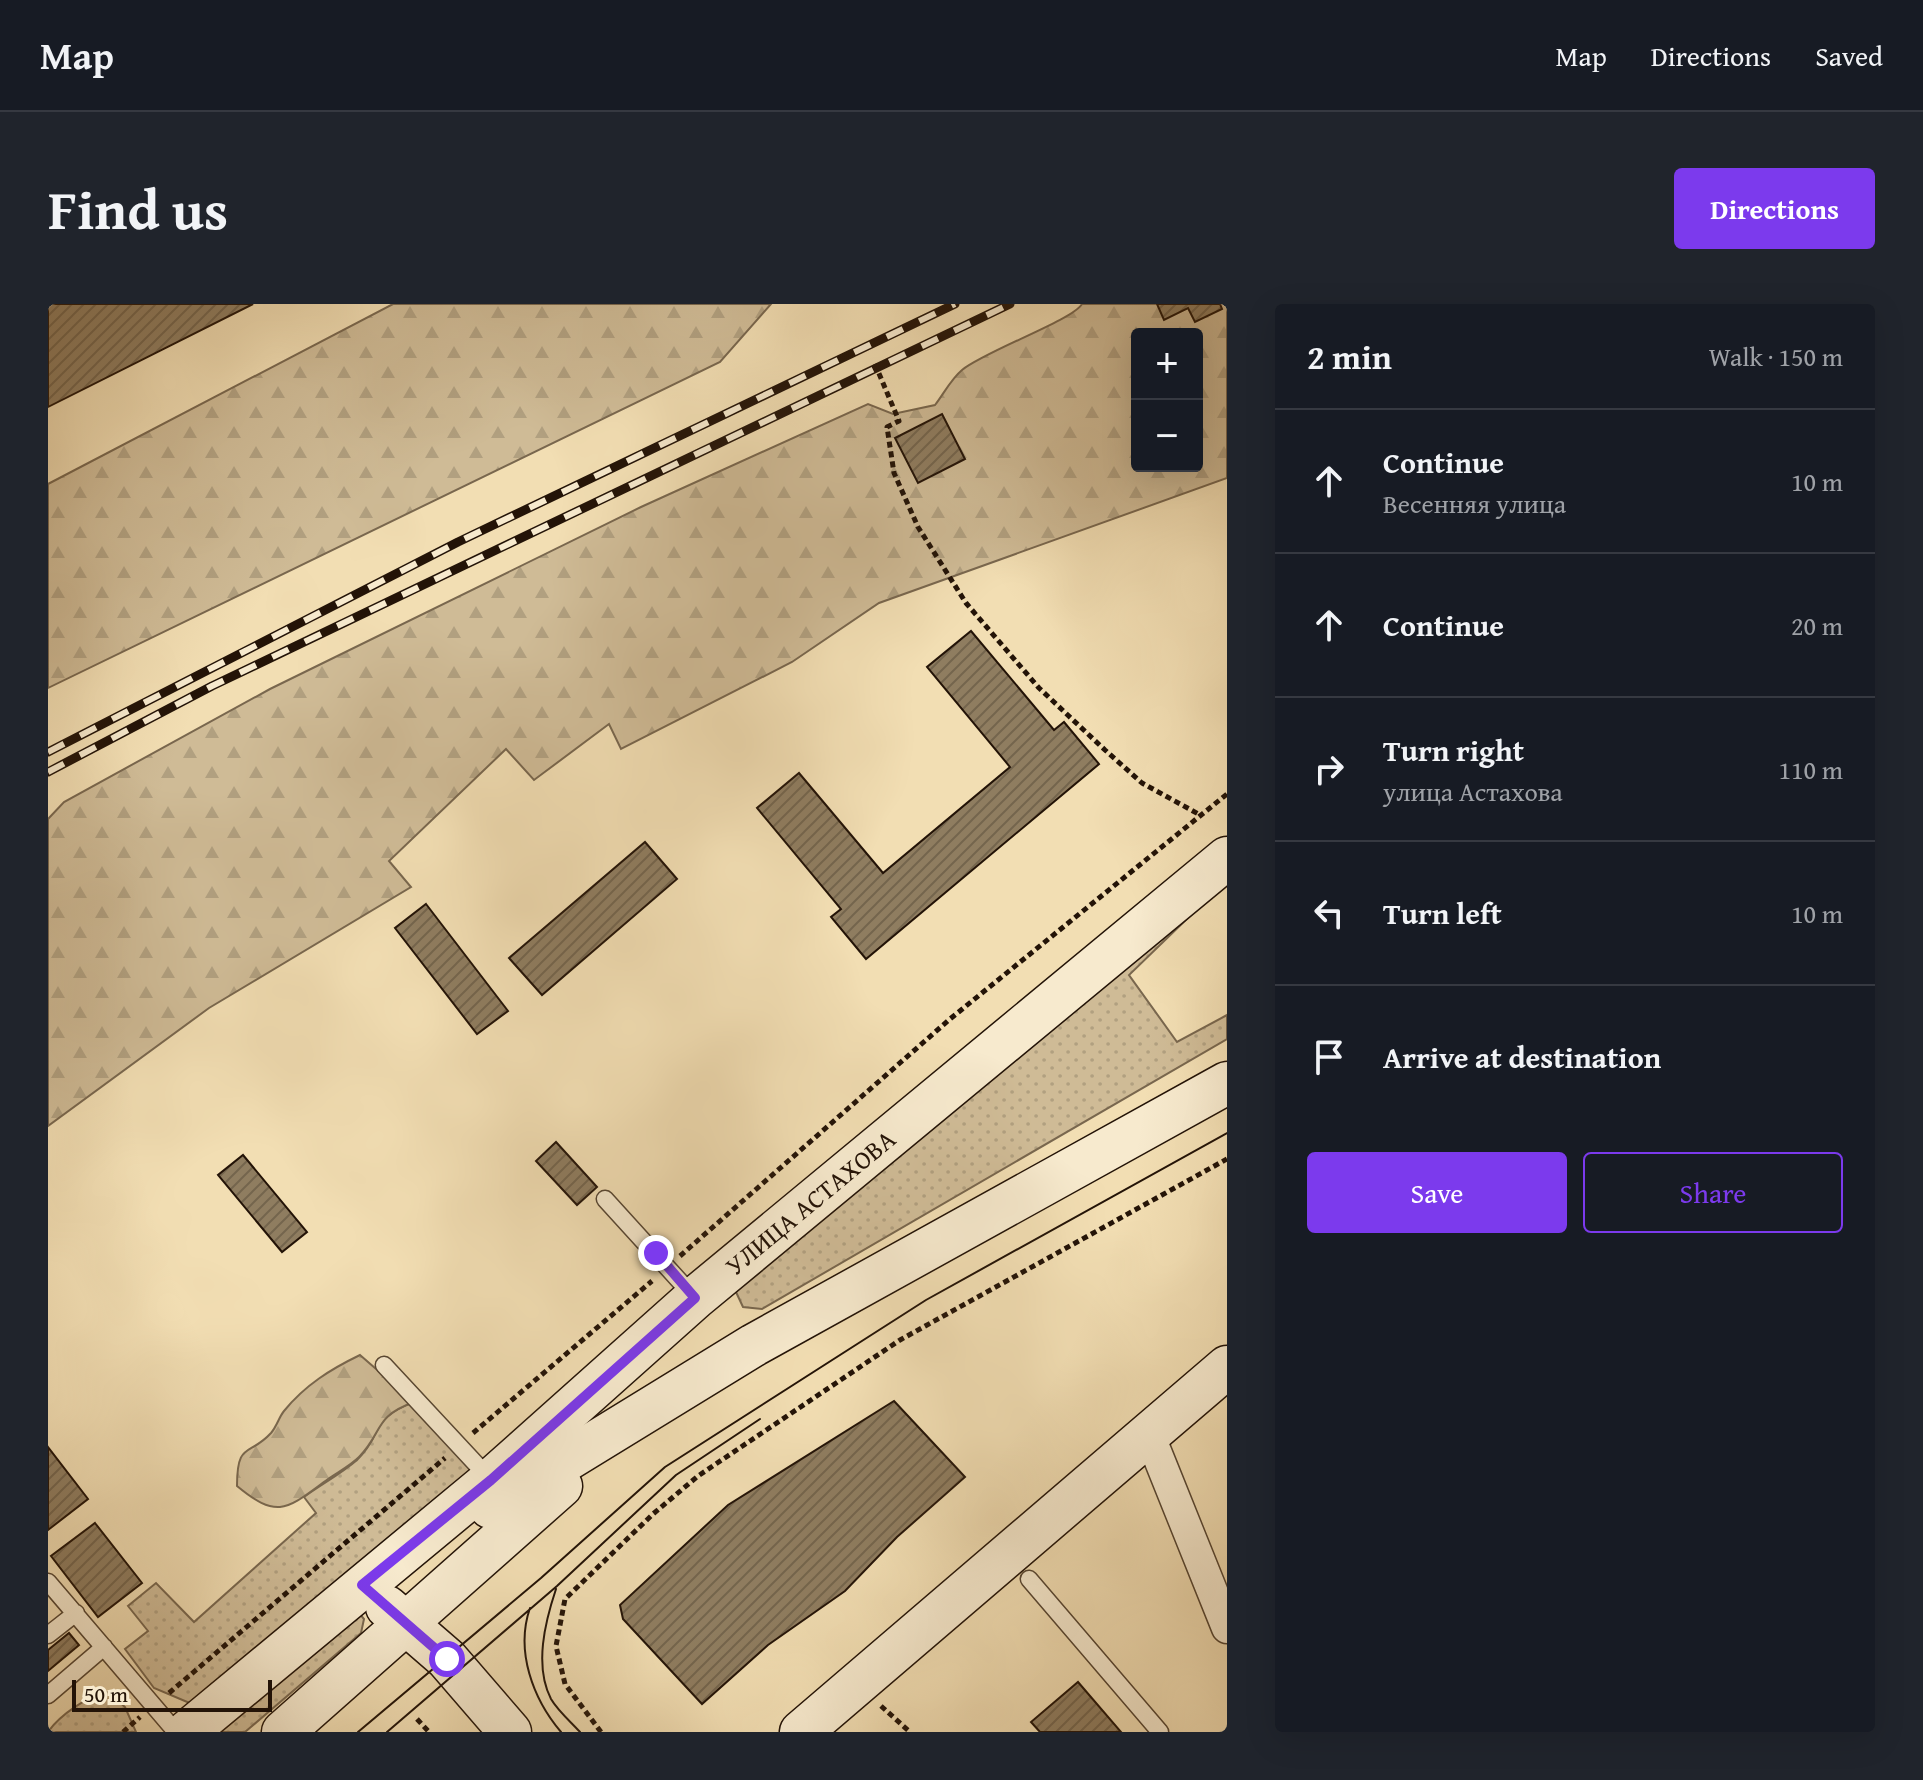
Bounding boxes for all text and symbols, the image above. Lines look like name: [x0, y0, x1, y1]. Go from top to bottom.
text: Map: [40, 27, 114, 83]
text: Map: [1555, 35, 1607, 76]
text: Directions: [1651, 35, 1771, 76]
text: Saved: [1815, 35, 1883, 76]
text: Find us: [48, 167, 228, 250]
button: Directions: [1674, 168, 1875, 249]
map controls: [1131, 328, 1203, 472]
button: +: [1131, 328, 1203, 400]
text: 2 min: [1307, 332, 1392, 381]
text: Walk · 150 m: [1709, 337, 1843, 376]
button: −: [1131, 400, 1203, 472]
text: Continue: [1383, 440, 1504, 484]
icon: ahead: [1307, 459, 1351, 503]
text: 10 m: [1791, 462, 1843, 501]
text: Весенняя улица: [1383, 484, 1566, 523]
icon: ahead: [1307, 603, 1351, 647]
text: Continue: [1383, 603, 1504, 647]
text: 20 m: [1791, 606, 1843, 645]
text: Turn right: [1383, 728, 1524, 772]
icon: right: [1307, 747, 1351, 791]
text: 110 m: [1778, 750, 1843, 789]
text: улица Астахова: [1383, 772, 1563, 811]
icon: left: [1307, 891, 1351, 935]
text: Turn left: [1383, 891, 1502, 935]
text: 10 m: [1791, 894, 1843, 933]
icon: arrive: [1307, 1035, 1351, 1079]
text: Arrive at destination: [1383, 1035, 1661, 1079]
street label: УЛИЦА АСТАХОВА: [716, 1120, 904, 1284]
button: Save: [1307, 1152, 1567, 1233]
button: Share: [1583, 1152, 1843, 1233]
route end: [638, 1235, 674, 1271]
route start: [429, 1641, 465, 1677]
scale bar: [72, 1676, 272, 1712]
text: 50 m: [84, 1678, 128, 1710]

